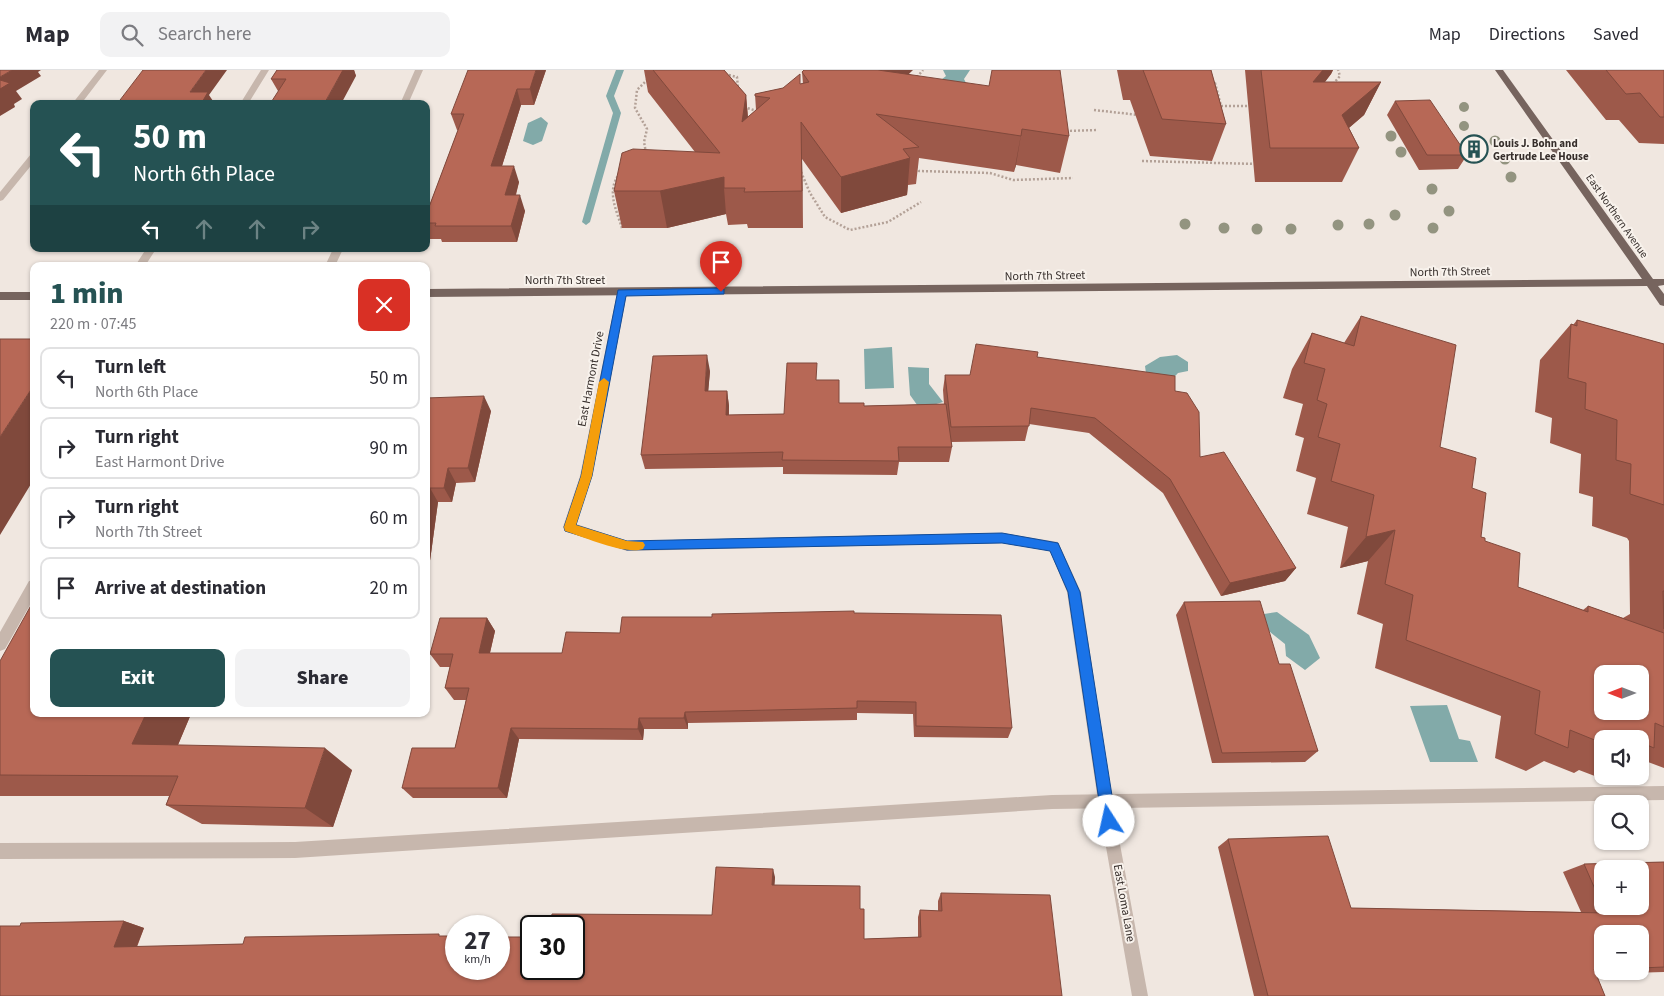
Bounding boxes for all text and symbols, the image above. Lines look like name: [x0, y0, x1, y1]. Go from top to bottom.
search box: [100, 12, 450, 57]
text: Map: [25, 17, 70, 52]
icon: search: [118, 21, 146, 49]
text: Search here: [158, 21, 251, 48]
text: Map: [1429, 22, 1461, 47]
text: Directions: [1489, 22, 1565, 47]
text: Saved: [1593, 22, 1639, 47]
text: 50 m: [133, 112, 207, 162]
icon: left: [50, 120, 115, 185]
building icon: Louis J. Bohn and Gertrude Lee House: [1459, 134, 1489, 164]
place label: Louis J. Bohn and Gertrude Lee House: [1493, 136, 1589, 164]
text: North 6th Place: [133, 158, 275, 190]
street label: East Northern Avenue: [1582, 171, 1652, 262]
icon: left: [137, 215, 165, 243]
icon: ahead: [190, 215, 218, 243]
icon: ahead: [243, 215, 271, 243]
icon: right: [296, 215, 324, 243]
pin: [700, 241, 742, 292]
icon: arrive: [707, 248, 735, 276]
street label: North 7th Street: [1410, 263, 1490, 281]
street label: North 7th Street: [1005, 267, 1085, 285]
text: 1 min: [50, 272, 124, 315]
street label: North 7th Street: [525, 272, 605, 289]
button: close: [358, 279, 410, 331]
text: 220 m · 07:45: [50, 313, 137, 335]
street label: East Harmont Drive: [573, 330, 609, 428]
text: Turn left: [95, 354, 166, 381]
icon: left: [52, 364, 80, 392]
text: 50 m: [370, 365, 408, 392]
text: North 6th Place: [95, 381, 198, 403]
text: Turn right: [95, 424, 179, 451]
icon: right: [52, 434, 80, 462]
text: 90 m: [370, 435, 408, 462]
text: East Harmont Drive: [95, 451, 225, 473]
text: Turn right: [95, 494, 179, 521]
icon: right: [52, 504, 80, 532]
text: 60 m: [370, 505, 408, 532]
text: North 7th Street: [95, 521, 202, 543]
icon: arrive: [52, 574, 80, 602]
text: Arrive at destination: [95, 575, 266, 602]
text: 20 m: [370, 575, 408, 602]
button: Exit: [50, 649, 225, 707]
button: Share: [235, 649, 410, 707]
north arrow: [1594, 665, 1649, 720]
map controls: [1594, 665, 1649, 980]
button: sound: [1594, 730, 1649, 785]
position arrow: [1082, 794, 1134, 846]
button: search: [1594, 795, 1649, 850]
button: +: [1594, 860, 1649, 915]
street label: East Loma Lane: [1109, 863, 1139, 943]
speed limit sign: 30: [520, 915, 585, 980]
text: 27: [464, 923, 491, 959]
button: −: [1594, 925, 1649, 980]
text: km/h: [464, 951, 491, 968]

